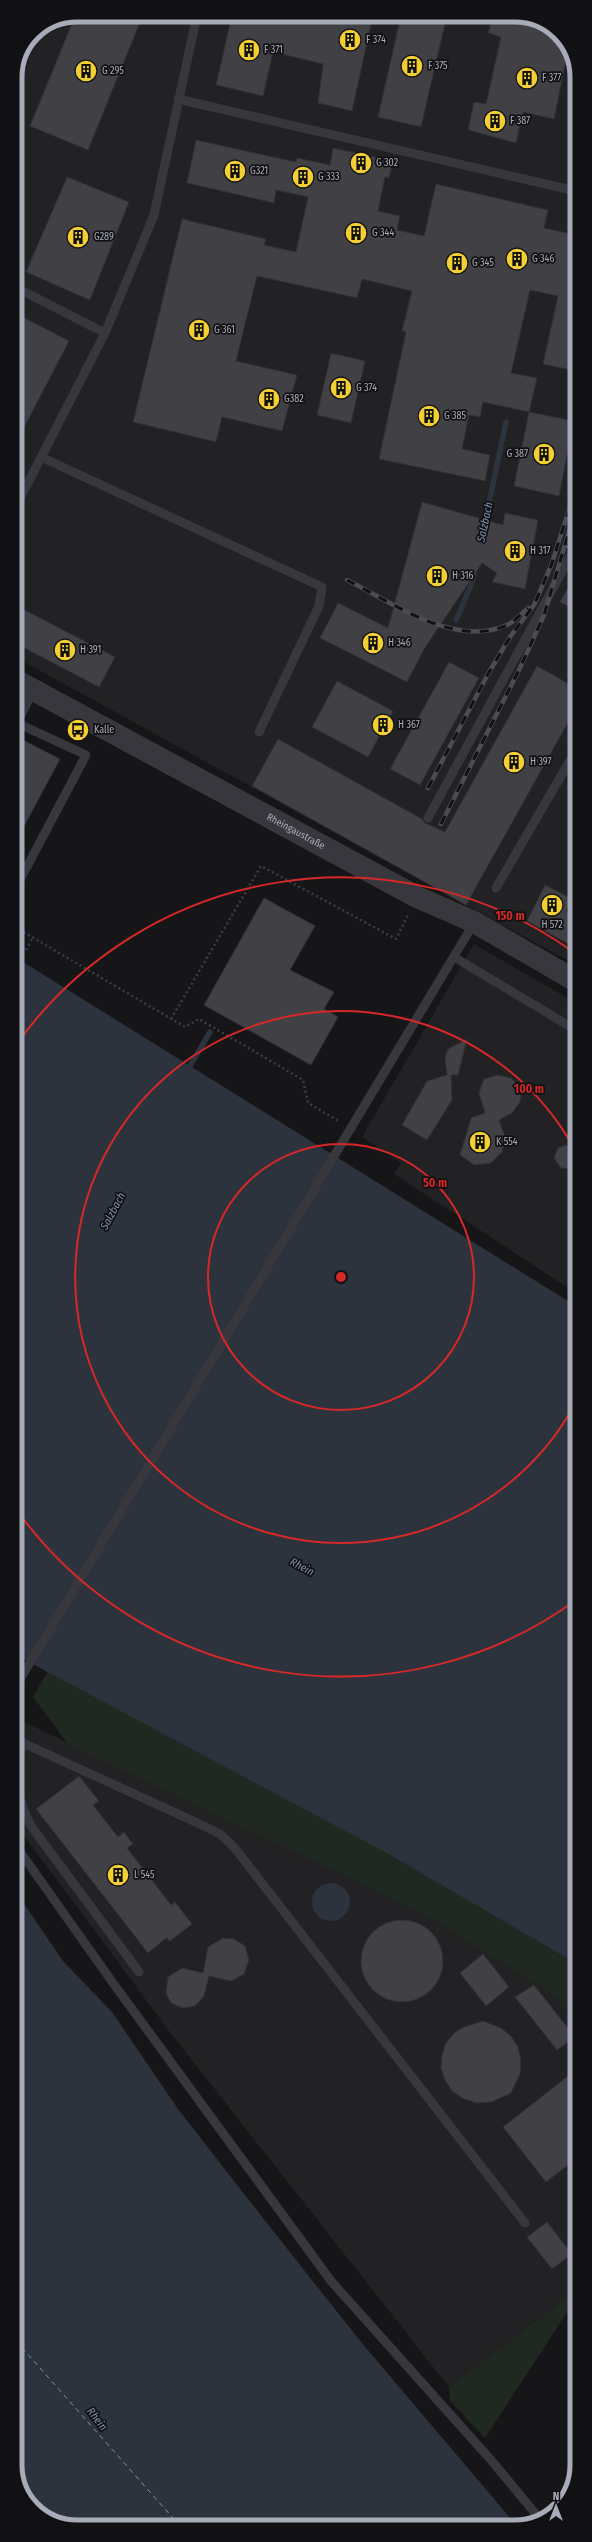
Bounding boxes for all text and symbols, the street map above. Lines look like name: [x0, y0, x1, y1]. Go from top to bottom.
building icon: F 374: [337, 27, 363, 53]
place label: F 374: [366, 34, 386, 46]
building icon: F 371: [236, 37, 262, 63]
place label: F 371: [264, 44, 283, 56]
building icon: F 375: [399, 53, 425, 79]
building icon: G 295: [73, 58, 99, 84]
place label: F 375: [428, 60, 448, 72]
place label: G 295: [102, 65, 124, 77]
building icon: F 377: [514, 65, 540, 91]
place label: F 377: [542, 72, 561, 84]
building icon: F 387: [482, 108, 508, 134]
place label: F 387: [510, 115, 530, 127]
building icon: G 302: [348, 150, 374, 176]
place label: G 302: [376, 157, 399, 169]
building icon: G321: [222, 158, 248, 184]
building icon: G 333: [290, 164, 316, 190]
place label: G321: [250, 165, 268, 177]
place label: G 333: [318, 171, 340, 183]
building icon: G 344: [343, 220, 369, 246]
building icon: G289: [65, 224, 91, 250]
place label: G 344: [372, 227, 394, 239]
place label: G289: [94, 231, 114, 243]
building icon: G 346: [504, 246, 530, 272]
building icon: G 345: [444, 250, 470, 276]
place label: G 346: [532, 253, 554, 265]
place label: G 345: [472, 257, 494, 269]
building icon: G 361: [186, 317, 212, 343]
place label: G 361: [214, 324, 235, 336]
building icon: G 374: [328, 375, 354, 401]
place label: G 374: [356, 382, 377, 394]
building icon: G382: [256, 386, 282, 412]
place label: G382: [284, 393, 304, 405]
building icon: G 385: [416, 403, 442, 429]
place label: G 385: [444, 410, 467, 422]
building icon: G 387: [531, 441, 557, 467]
place label: G 387: [506, 448, 528, 460]
water label: Salzbach: [474, 501, 496, 544]
building icon: H 317: [502, 538, 528, 564]
place label: H 317: [530, 545, 551, 557]
building icon: H 316: [424, 563, 450, 589]
place label: H 316: [452, 570, 474, 582]
building icon: H 346: [360, 630, 386, 656]
building icon: H 391: [52, 637, 78, 663]
place label: H 346: [388, 637, 411, 649]
place label: H 391: [80, 644, 101, 656]
building icon: H 367: [370, 712, 396, 738]
bus stop icon: Kalle: [65, 717, 91, 743]
place label: H 367: [398, 719, 420, 731]
place label: Kalle: [94, 724, 114, 736]
building icon: H 397: [501, 749, 527, 775]
place label: H 397: [530, 756, 552, 768]
street label: Rheingaustraße: [265, 811, 327, 852]
building icon: H 572: [539, 892, 565, 918]
text: 150 m: [495, 909, 525, 923]
place label: H 572: [541, 919, 563, 931]
text: 100 m: [514, 1082, 544, 1096]
building icon: K 554: [467, 1129, 493, 1155]
place label: K 554: [496, 1136, 518, 1148]
text: 50 m: [423, 1176, 447, 1190]
water label: Salzbach: [97, 1190, 128, 1233]
centre of rings: [334, 1270, 348, 1284]
water label: Rhein: [288, 1555, 317, 1579]
building icon: L 545: [105, 1862, 131, 1888]
place label: L 545: [134, 1869, 155, 1881]
water label: Rhein: [84, 2405, 110, 2433]
north arrow: [536, 2486, 576, 2526]
text: N: [553, 2490, 559, 2503]

